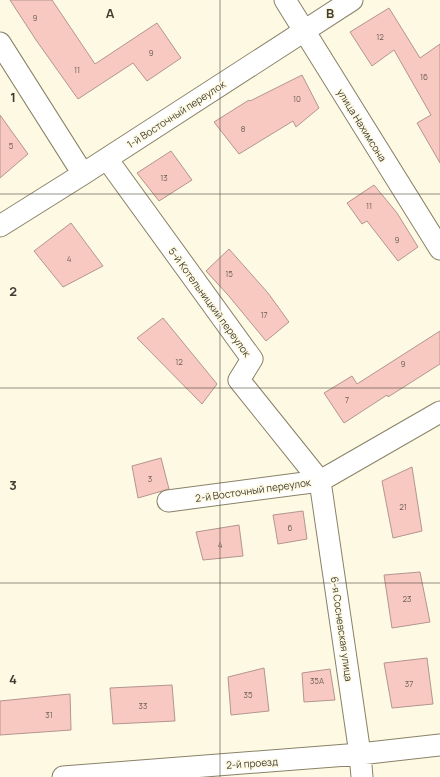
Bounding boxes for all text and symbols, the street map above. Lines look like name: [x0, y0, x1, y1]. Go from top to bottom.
text: A: [106, 4, 115, 22]
text: B: [326, 4, 334, 22]
house number: 9: [33, 12, 38, 23]
house number: 12: [376, 31, 384, 42]
house number: 9: [149, 47, 154, 58]
house number: 11: [74, 64, 80, 75]
house number: 16: [420, 71, 428, 82]
street label: 1-й Восточный переулок: [124, 76, 229, 151]
street label: улица Нахимсона: [334, 86, 390, 164]
text: 1: [10, 88, 16, 106]
house number: 10: [293, 93, 301, 104]
house number: 8: [241, 123, 246, 134]
house number: 5: [9, 140, 14, 151]
house number: 13: [160, 172, 168, 183]
house number: 11: [366, 200, 372, 211]
house number: 9: [395, 234, 400, 245]
street label: 5-й Котельницкий переулок: [166, 245, 255, 360]
house number: 4: [67, 253, 72, 264]
house number: 15: [225, 268, 233, 279]
text: 2: [9, 282, 17, 300]
house number: 17: [260, 309, 268, 320]
house number: 12: [175, 356, 183, 367]
house number: 9: [401, 358, 406, 369]
house number: 7: [345, 394, 349, 405]
house number: 3: [148, 473, 152, 484]
street label: 2-й Восточный переулок: [194, 475, 313, 505]
text: 3: [9, 476, 17, 494]
house number: 21: [399, 501, 407, 512]
house number: 6: [288, 522, 293, 533]
house number: 4: [218, 539, 223, 550]
street label: 6-я Сосневская улица: [328, 576, 356, 682]
house number: 23: [403, 593, 411, 604]
text: 4: [9, 670, 17, 688]
house number: 35А: [310, 675, 324, 686]
house number: 37: [405, 678, 413, 689]
house number: 35: [243, 689, 253, 700]
house number: 33: [139, 700, 147, 711]
house number: 31: [45, 709, 53, 720]
street label: 2-й проезд: [226, 754, 278, 772]

